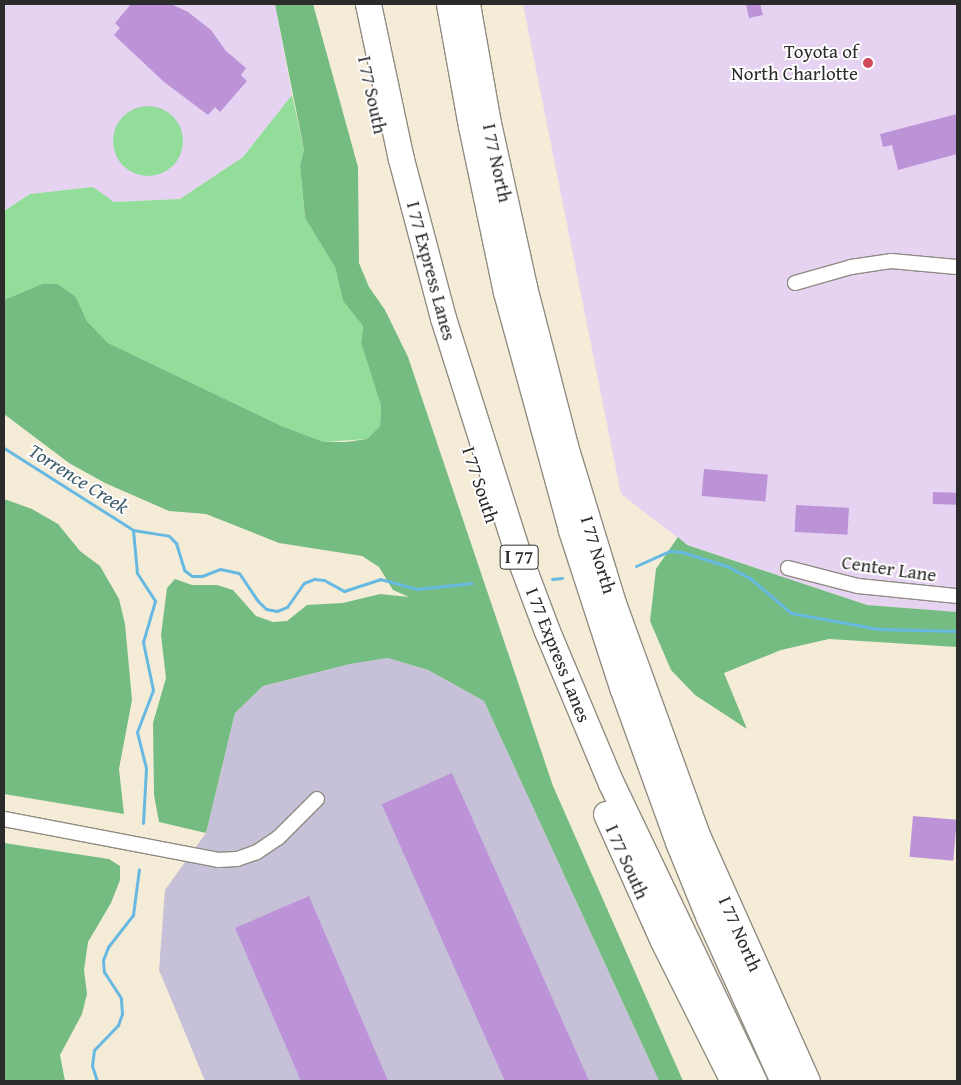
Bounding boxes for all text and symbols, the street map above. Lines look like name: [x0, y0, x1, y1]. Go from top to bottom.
place label: Toyota of North Charlotte: [731, 41, 858, 85]
street label: I 77 South: [353, 54, 391, 136]
marker: Toyota of North Charlotte: [862, 57, 874, 69]
street label: I 77 North: [478, 122, 516, 204]
street label: I 77 Express Lanes: [401, 199, 461, 343]
water label: Torrence Creek: [25, 438, 133, 518]
street label: I 77 South: [457, 444, 503, 526]
street label: I 77 North: [575, 513, 621, 597]
road number: I 77: [499, 542, 539, 572]
street label: Center Lane: [840, 551, 938, 587]
street label: I 77 Express Lanes: [521, 584, 595, 726]
street label: I 77 South: [600, 821, 654, 903]
street label: I 77 North: [713, 893, 767, 975]

